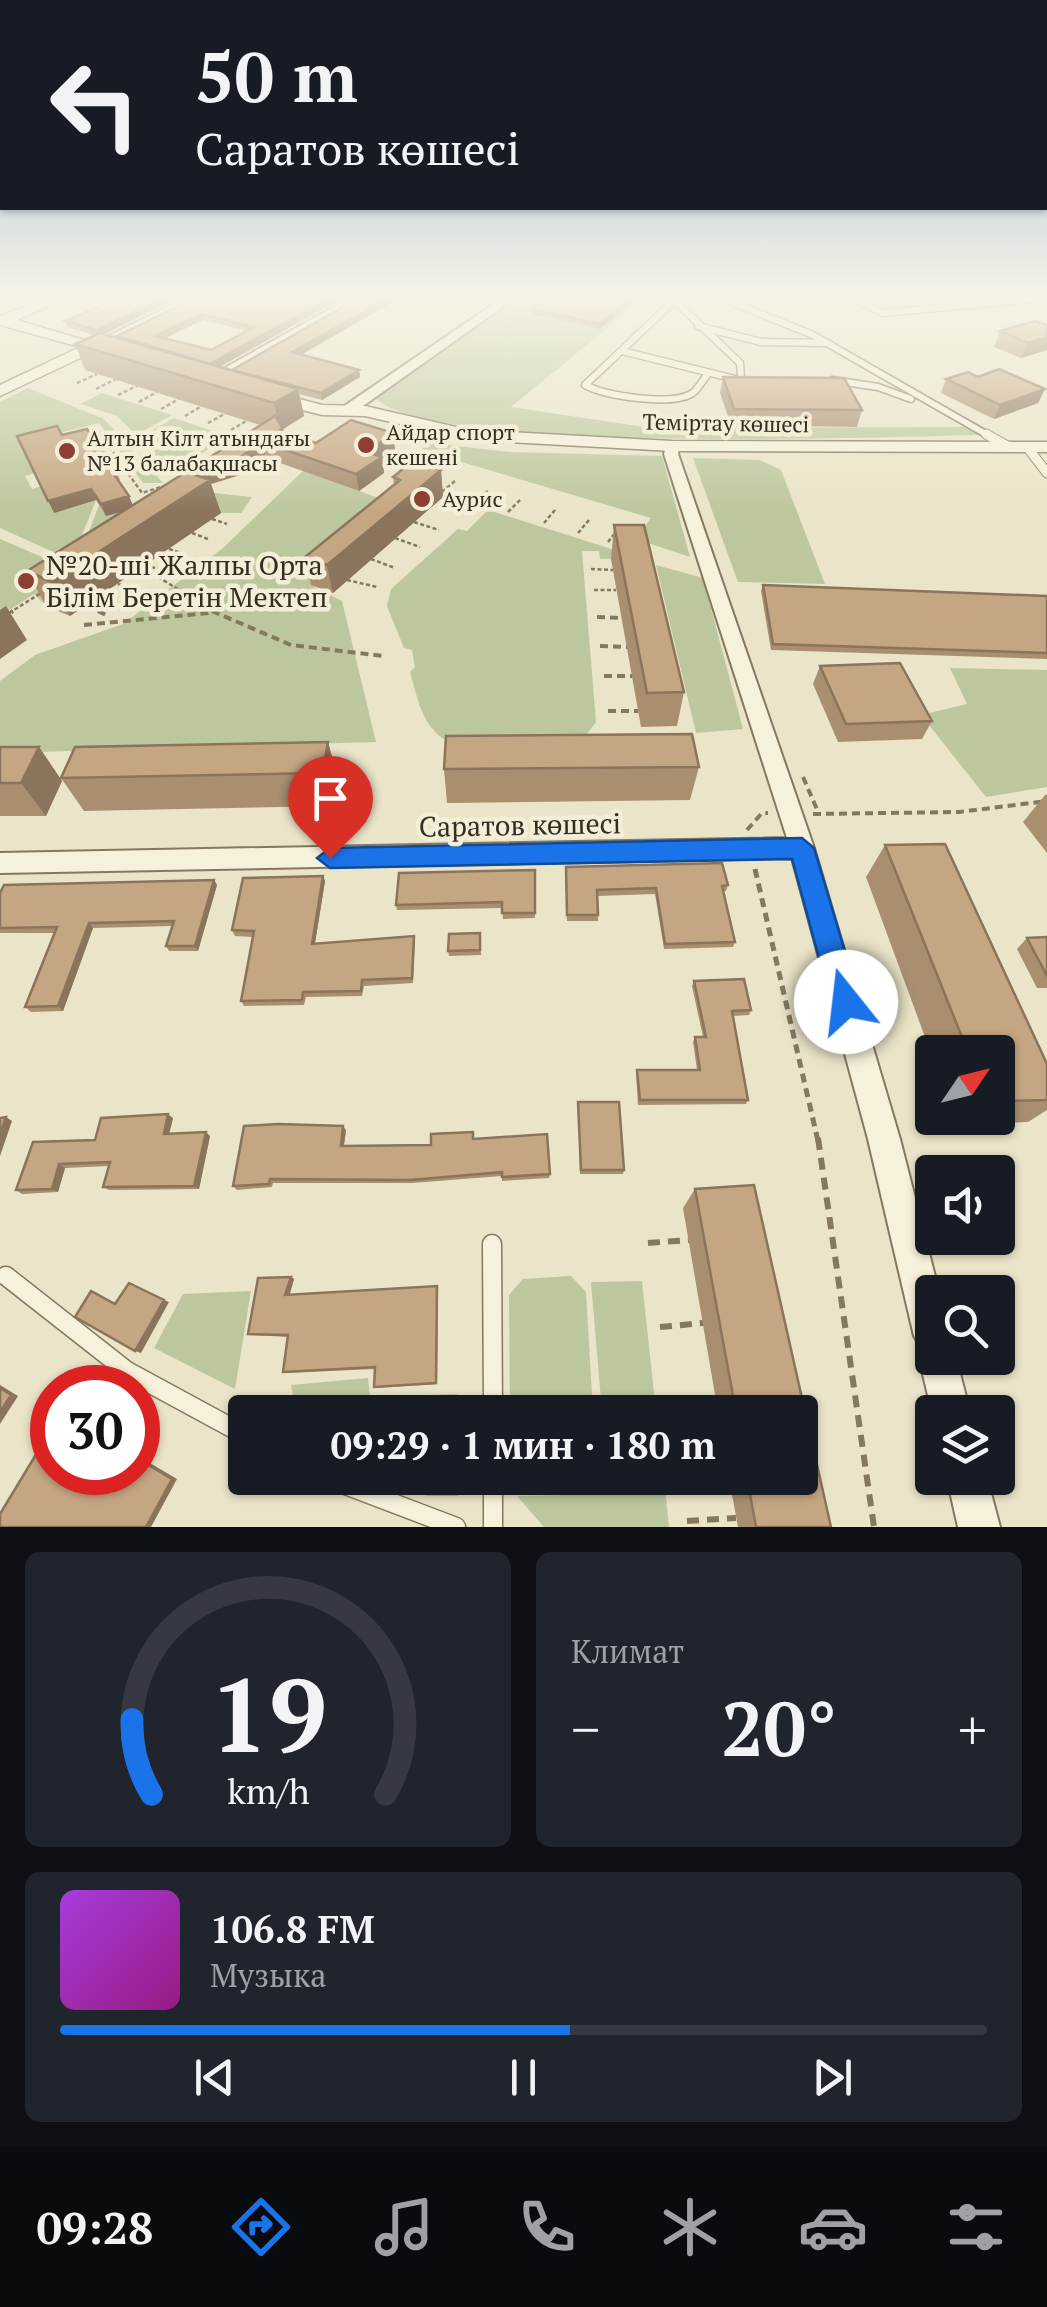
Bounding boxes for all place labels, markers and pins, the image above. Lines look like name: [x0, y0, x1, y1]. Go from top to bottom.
place label: Айдар спорт кешені: [386, 417, 515, 471]
place label: Алтын Кілт атындағы №13 балабақшасы: [87, 423, 310, 477]
marker: Айдар спорт кешені: [355, 434, 377, 456]
marker: Алтын Кілт атындағы №13 балабақшасы: [56, 440, 78, 462]
place label: Аурис: [442, 484, 503, 513]
marker: Аурис: [411, 488, 433, 510]
place label: №20-ші Жалпы Орта Білім Беретін Мектеп: [46, 546, 328, 615]
marker: №20-ші Жалпы Орта Білім Беретін Мектеп: [15, 570, 37, 592]
pin: [288, 756, 373, 859]

